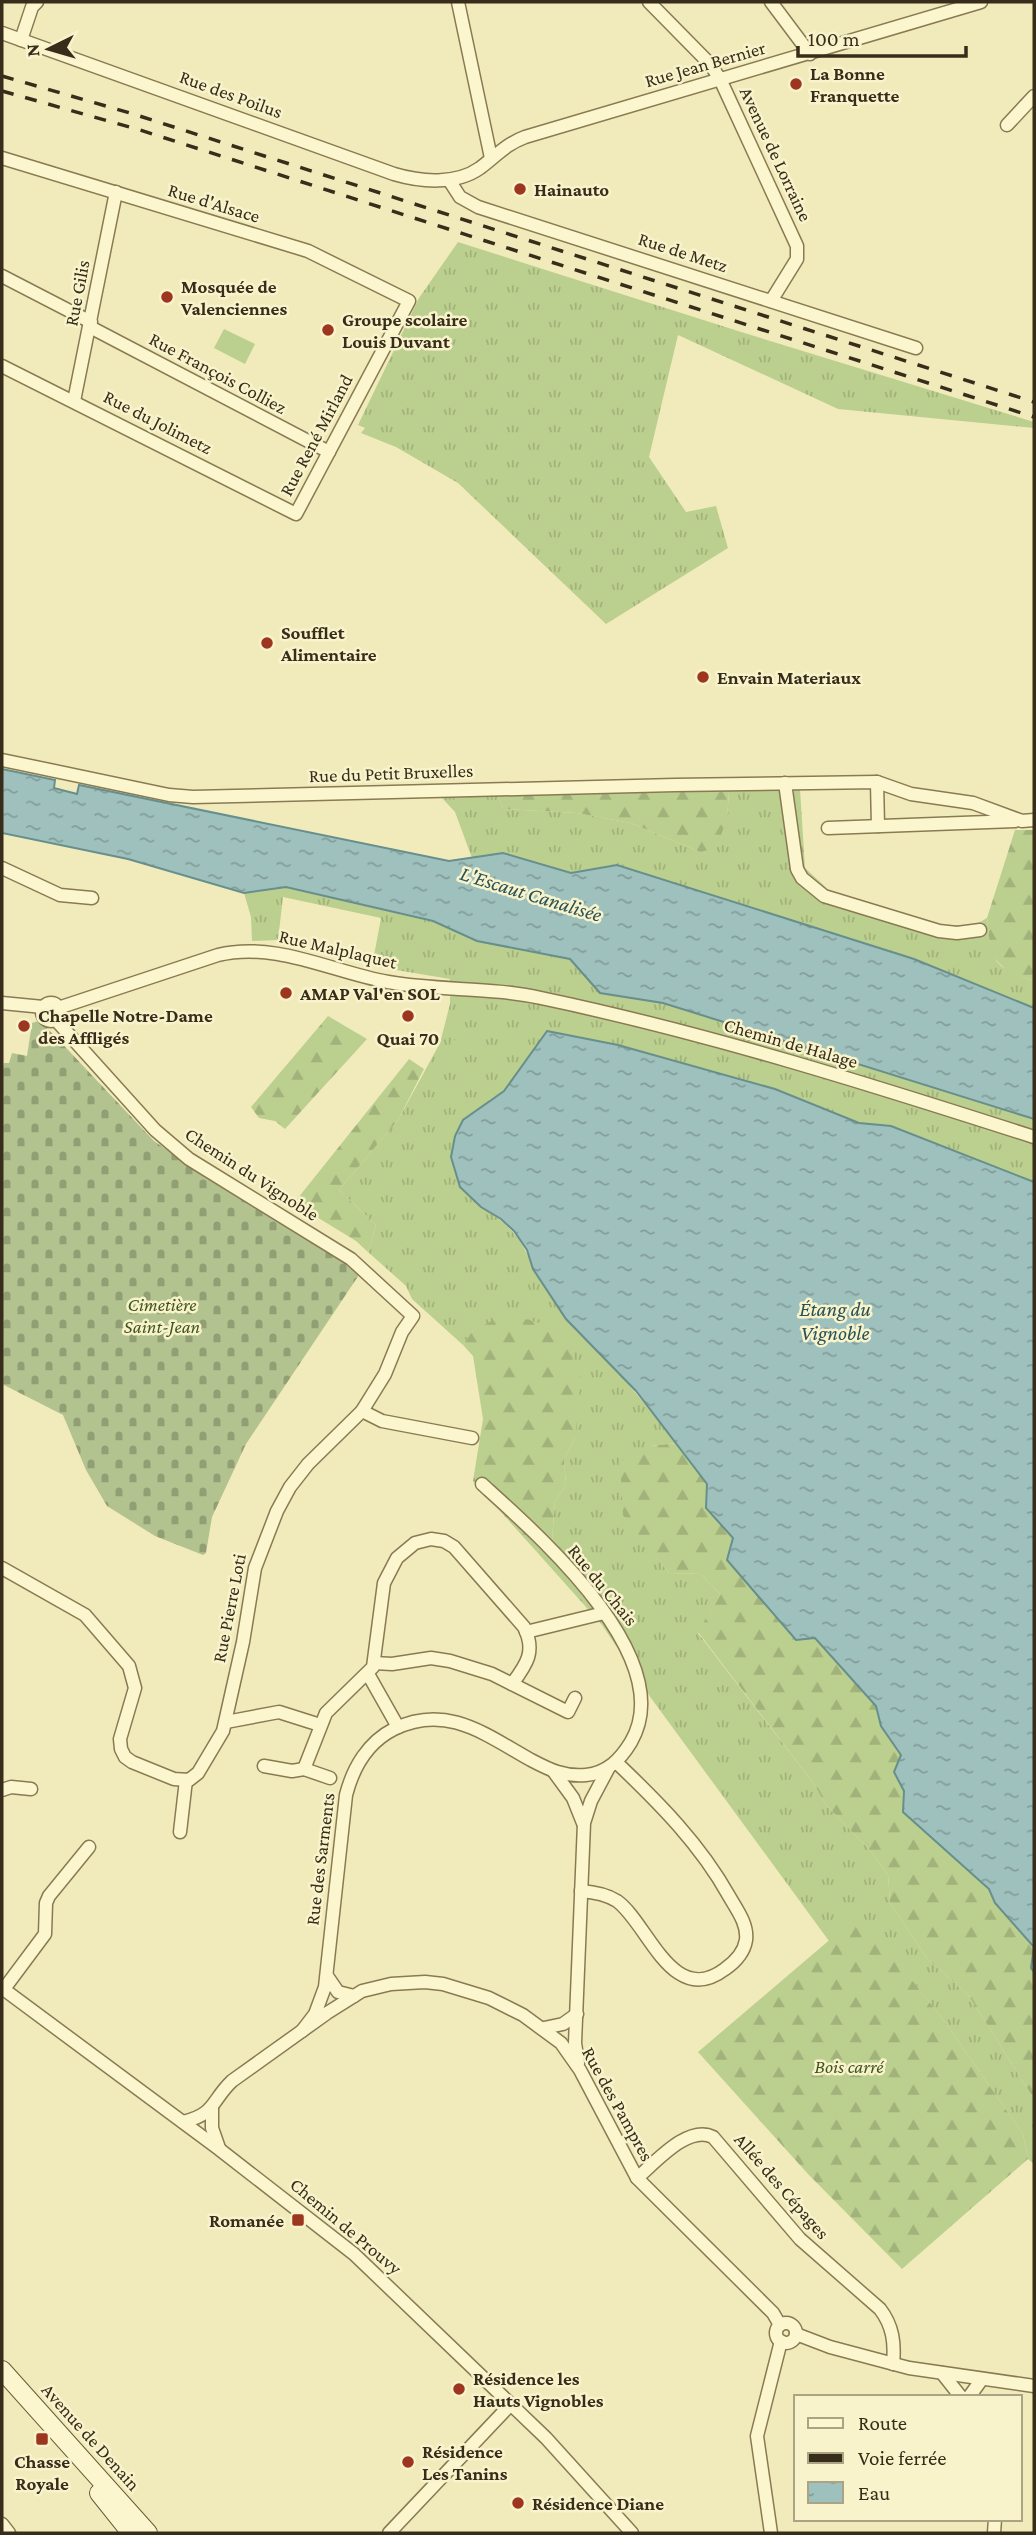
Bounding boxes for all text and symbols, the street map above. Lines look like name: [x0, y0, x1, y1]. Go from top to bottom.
north arrow: [14, 14, 84, 84]
scale bar: [798, 14, 966, 58]
text: 100 m: [808, 27, 860, 51]
street label: Rue Jean Bernier: [642, 37, 768, 91]
text: N: [22, 43, 44, 58]
place label: La Bonne Franquette: [810, 63, 899, 106]
street label: Rue des Poilus: [177, 66, 285, 122]
marker: La Bonne Franquette: [788, 76, 804, 92]
street label: Avenue de Lorraine: [736, 83, 816, 225]
street label: Rue d'Alsace: [166, 179, 262, 227]
place label: Hainauto: [534, 179, 609, 200]
marker: Hainauto: [512, 181, 528, 197]
street label: Rue de Metz: [636, 228, 730, 276]
street label: Rue Gilis: [60, 258, 94, 328]
place label: Mosquée de Valenciennes: [180, 276, 287, 319]
marker: Mosquée de Valenciennes: [159, 289, 175, 305]
place label: Groupe scolaire Louis Duvant: [342, 309, 467, 352]
marker: Groupe scolaire Louis Duvant: [320, 322, 336, 338]
street label: Rue François Colliez: [146, 328, 290, 418]
street label: Rue René Mirland: [275, 371, 357, 499]
street label: Rue du Jolimetz: [100, 386, 216, 458]
place label: Soufflet Alimentaire: [280, 622, 377, 665]
marker: Soufflet Alimentaire: [259, 635, 275, 651]
place label: Envain Materiaux: [717, 667, 861, 688]
marker: Envain Materiaux: [695, 669, 711, 685]
street label: Rue du Petit Bruxelles: [308, 760, 474, 786]
water label: L'Escaut Canalisée: [457, 861, 605, 927]
street label: Rue Malplaquet: [277, 925, 400, 973]
place label: AMAP Val'en SOL: [299, 983, 441, 1004]
marker: AMAP Val'en SOL: [278, 985, 294, 1001]
place label: Chapelle Notre-Dame des Affligés: [38, 1005, 213, 1048]
marker: Quai 70: [400, 1008, 416, 1024]
street label: Chemin de Halage: [722, 1014, 860, 1072]
marker: Chapelle Notre-Dame des Affligés: [16, 1018, 32, 1034]
place label: Quai 70: [377, 1028, 439, 1049]
street label: Chemin du Vignoble: [181, 1123, 323, 1225]
park label: Cimetière Saint-Jean: [124, 1294, 200, 1337]
water label: Étang du Vignoble: [799, 1297, 871, 1345]
street label: Rue du Chais: [564, 1540, 642, 1630]
street label: Rue Pierre Loti: [208, 1552, 250, 1664]
street label: Rue des Sarments: [301, 1791, 339, 1927]
street label: Rue des Pampres: [578, 2043, 658, 2165]
park label: Bois carré: [815, 2056, 885, 2077]
street label: Allée des Cépages: [730, 2129, 834, 2243]
street label: Chemin de Prouvy: [286, 2173, 406, 2279]
place label: Romanée: [209, 2210, 284, 2231]
marker: Romanée: [290, 2212, 306, 2228]
place label: Résidence les Hauts Vignobles: [473, 2368, 604, 2411]
street label: Avenue de Denain: [37, 2379, 145, 2495]
marker: Résidence les Hauts Vignobles: [451, 2381, 467, 2397]
legend: [794, 2395, 1022, 2521]
text: Route: [858, 2411, 907, 2435]
marker: Chasse Royale: [34, 2431, 50, 2447]
place label: Résidence Les Tanins: [422, 2441, 508, 2484]
text: Voie ferrée: [858, 2446, 946, 2470]
place label: Chasse Royale: [14, 2451, 70, 2494]
marker: Résidence Les Tanins: [400, 2454, 416, 2470]
text: Eau: [858, 2481, 890, 2505]
place label: Résidence Diane: [532, 2493, 664, 2514]
marker: Résidence Diane: [510, 2495, 526, 2511]

